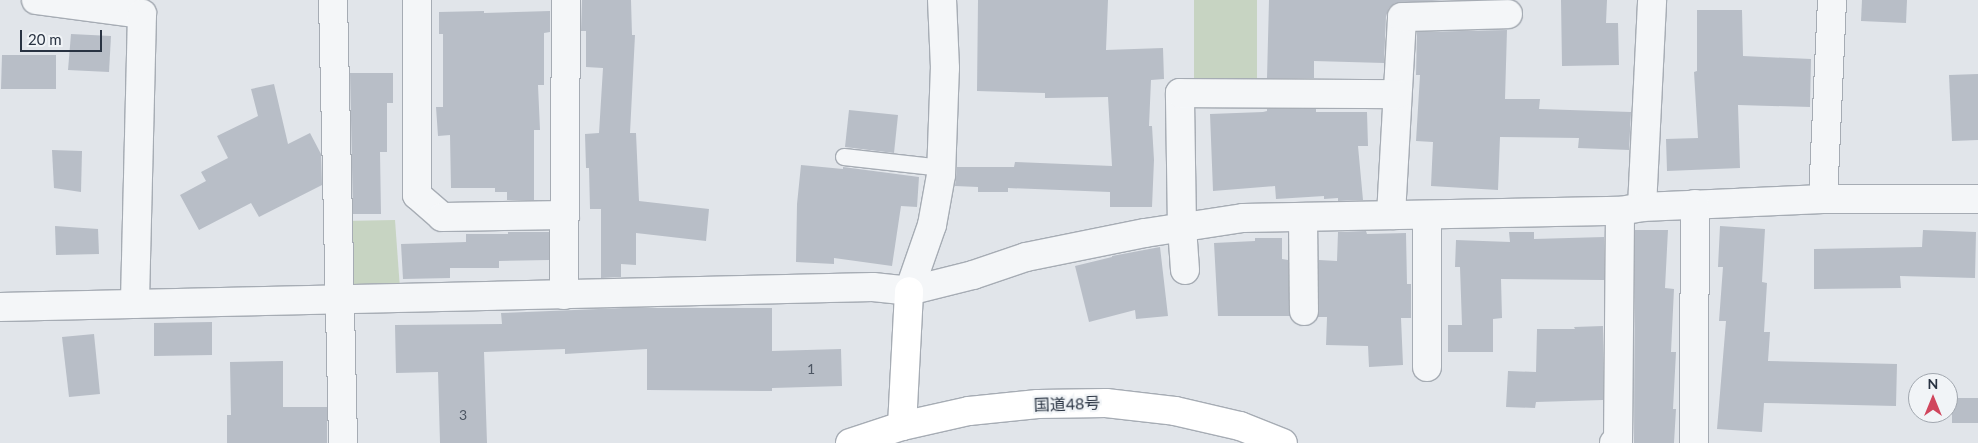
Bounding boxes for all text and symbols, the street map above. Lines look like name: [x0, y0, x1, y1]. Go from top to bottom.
scale bar: [22, 20, 105, 52]
text: 20 m: [28, 30, 62, 48]
house number: 1: [807, 361, 815, 377]
north arrow: [1908, 373, 1958, 423]
text: N: [1928, 375, 1938, 392]
street label: 国道48号: [1033, 393, 1101, 415]
house number: 3: [459, 407, 467, 423]

